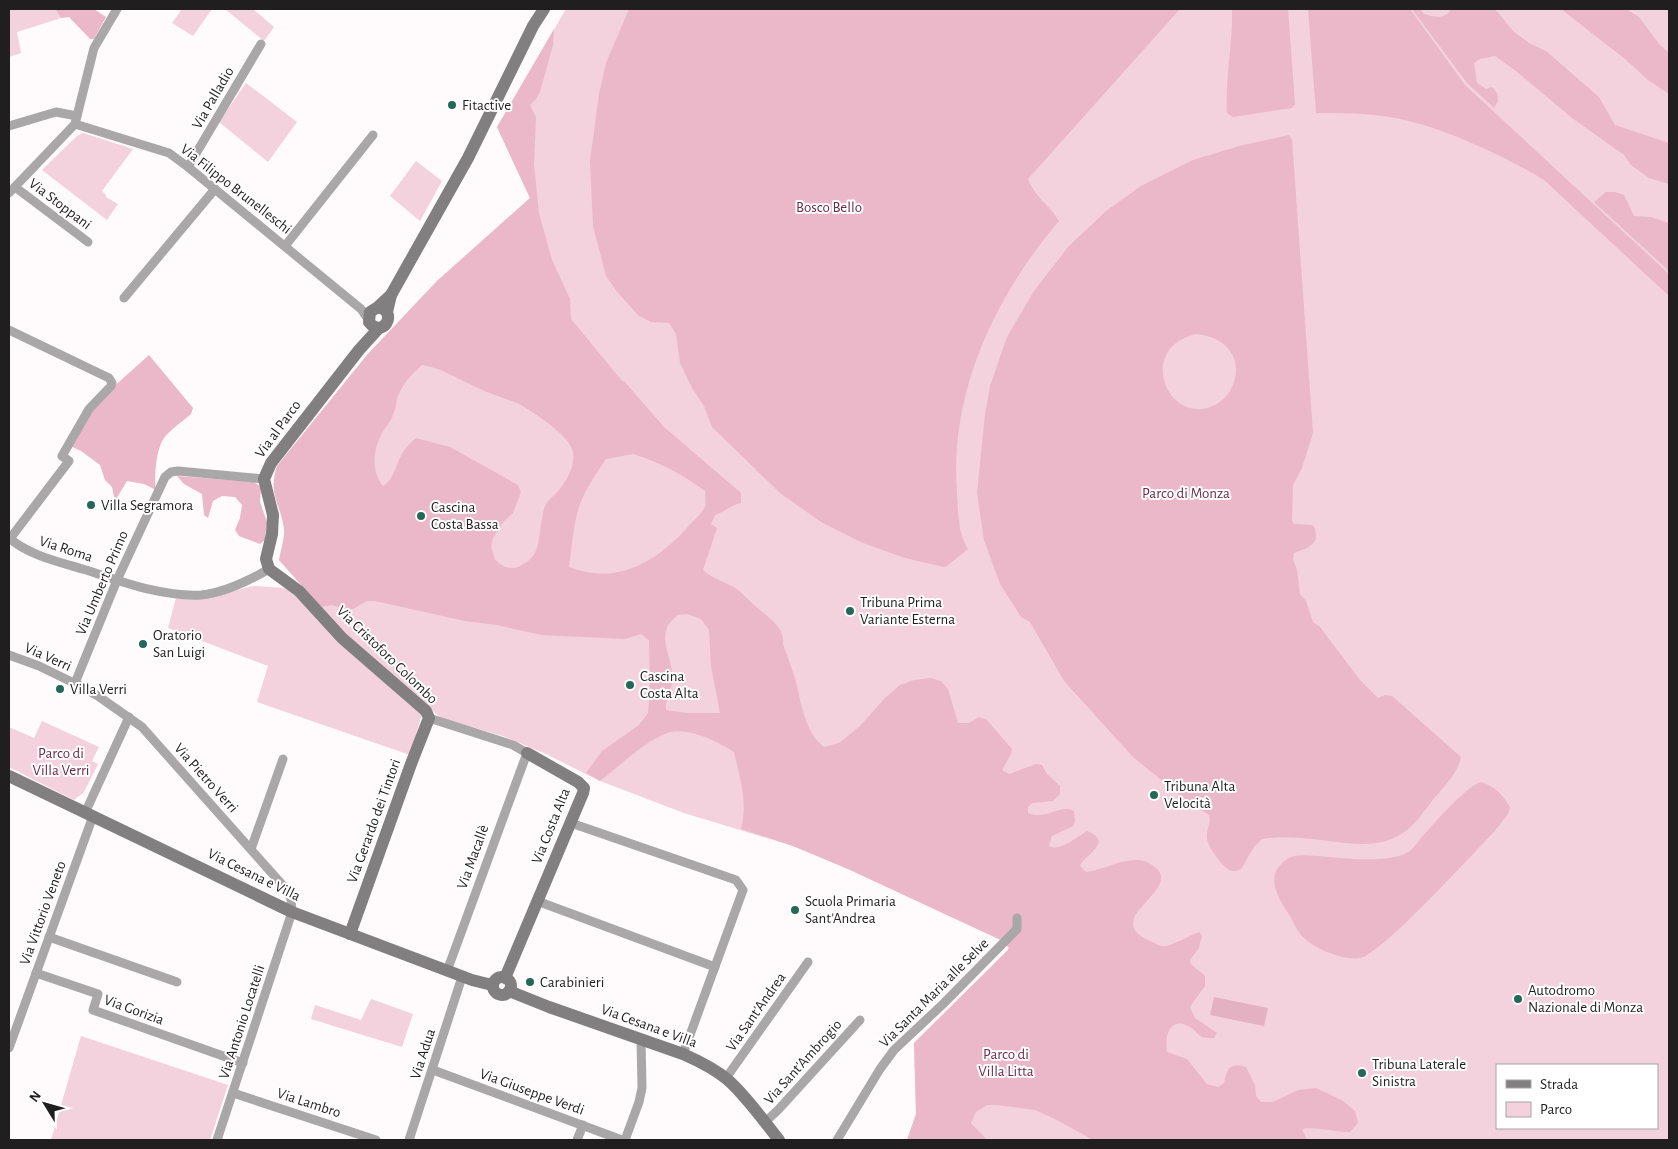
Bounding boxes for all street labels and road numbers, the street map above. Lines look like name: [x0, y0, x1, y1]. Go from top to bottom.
street label: Via Palladio: [189, 64, 237, 132]
street label: Via Filippo Brunelleschi: [178, 141, 294, 237]
street label: Via Stoppani: [26, 176, 94, 232]
street label: Via al Parco: [252, 398, 304, 460]
street label: Via Umberto Primo: [73, 529, 131, 637]
street label: Via Roma: [37, 533, 95, 565]
street label: Via Cristoforo Colombo: [334, 603, 440, 707]
street label: Via Verri: [22, 640, 74, 674]
street label: Via Pietro Verri: [171, 741, 241, 815]
street label: Via Gerardo dei Tintori: [345, 757, 403, 885]
street label: Via Costa Alta: [529, 786, 573, 866]
street label: Via Macallè: [454, 823, 492, 891]
street label: Via Cesana e Villa: [205, 846, 303, 904]
street label: Via Vittorio Veneto: [17, 859, 69, 967]
street label: Via Santa Maria alle Selve: [877, 935, 992, 1050]
street label: Via Antonio Locatelli: [216, 963, 268, 1081]
street label: Via Sant'Andrea: [723, 970, 789, 1054]
street label: Via Gorizia: [102, 992, 166, 1028]
street label: Via Cesana e Villa: [599, 1002, 699, 1050]
street label: Via Sant'Ambrogio: [761, 1017, 845, 1107]
street label: Via Adua: [408, 1027, 438, 1081]
street label: Via Giuseppe Verdi: [478, 1066, 586, 1118]
street label: Via Lambro: [275, 1086, 343, 1120]

